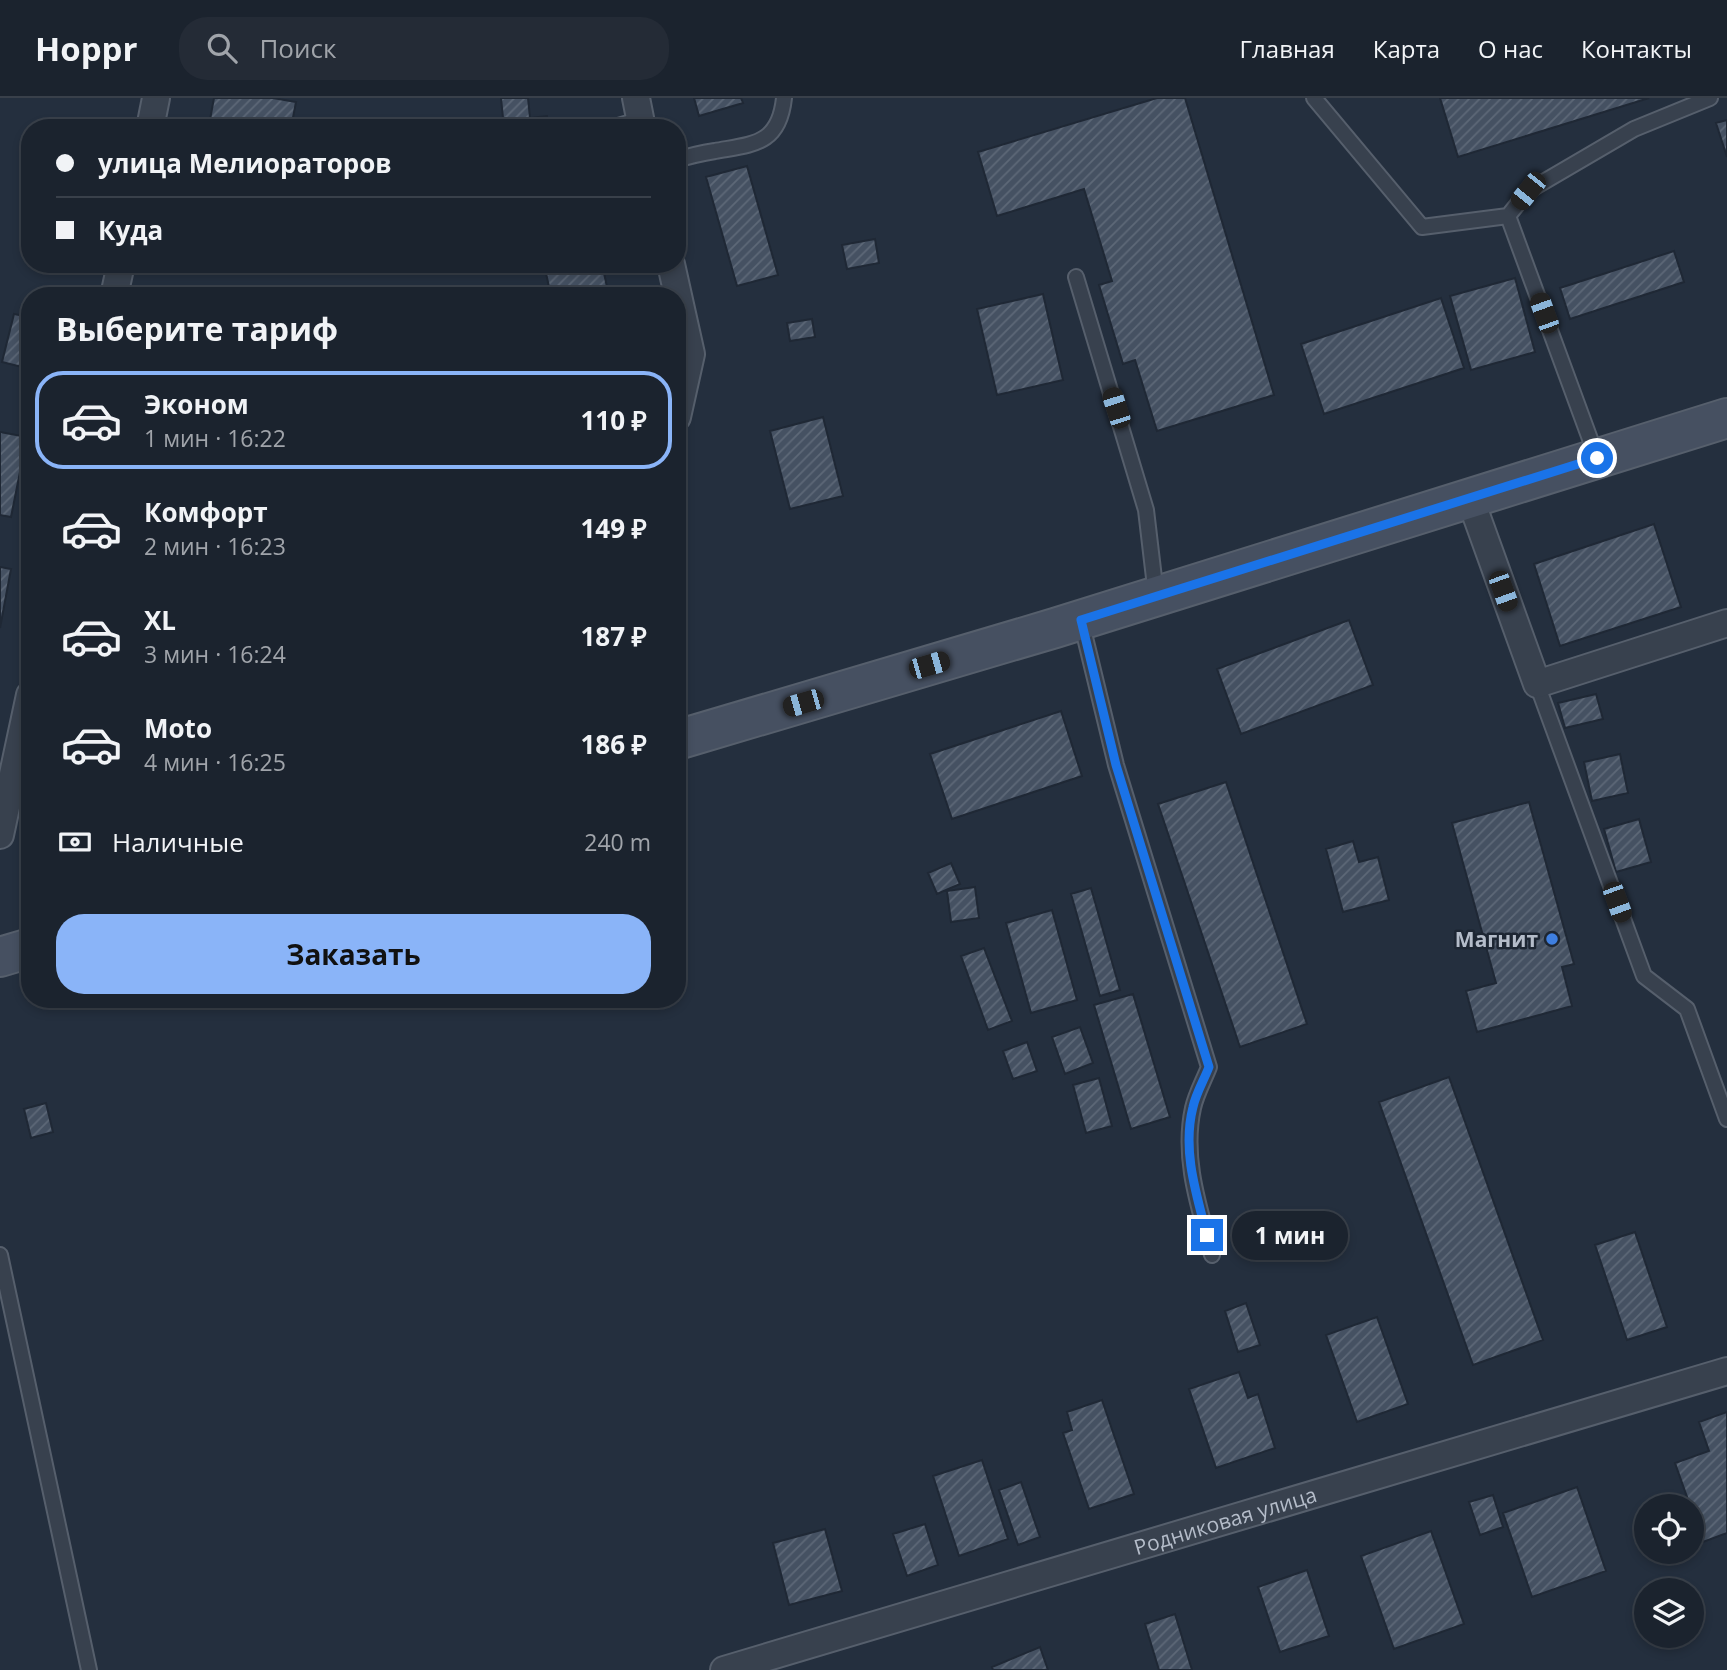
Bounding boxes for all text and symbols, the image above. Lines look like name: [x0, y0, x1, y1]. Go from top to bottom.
search box: [179, 17, 669, 80]
text: Hoppr: [35, 26, 137, 71]
icon: search: [203, 29, 241, 67]
text: Поиск: [259, 30, 336, 66]
text: Главная: [1240, 32, 1335, 65]
text: Карта: [1373, 32, 1440, 65]
text: О нас: [1478, 32, 1543, 65]
text: Контакты: [1581, 32, 1692, 65]
text: улица Мелиораторов: [98, 145, 392, 181]
car: [1507, 168, 1550, 214]
text: Куда: [98, 212, 163, 248]
car: [1527, 290, 1562, 336]
text: Выберите тариф: [56, 307, 338, 350]
car: [1100, 385, 1133, 431]
text: Эконом: [144, 386, 249, 422]
icon: car: [60, 389, 123, 452]
text: 110 ₽: [581, 402, 647, 438]
text: 1 мин · 16:22: [144, 422, 286, 454]
route start: [1581, 442, 1613, 474]
text: Комфорт: [144, 494, 268, 530]
icon: car: [60, 497, 123, 560]
text: 149 ₽: [581, 510, 647, 546]
text: 2 мин · 16:23: [144, 530, 286, 562]
car: [1486, 568, 1521, 614]
text: XL: [144, 602, 176, 638]
icon: car: [60, 605, 123, 668]
text: 187 ₽: [581, 618, 647, 654]
text: 3 мин · 16:24: [144, 638, 286, 670]
car: [906, 649, 953, 681]
car: [780, 687, 827, 719]
text: Moto: [144, 710, 212, 746]
icon: car: [60, 713, 123, 776]
text: 186 ₽: [581, 726, 647, 762]
text: 4 мин · 16:25: [144, 746, 286, 778]
icon: cash: [56, 823, 94, 861]
text: Наличные: [112, 824, 244, 860]
text: 240 m: [584, 826, 651, 858]
car: [1600, 879, 1635, 925]
button: Заказать: [56, 914, 651, 994]
place label: Магнит: [1455, 925, 1538, 953]
marker: Магнит: [1544, 931, 1560, 947]
callout: 1 мин: [1232, 1210, 1347, 1260]
route end: [1191, 1219, 1223, 1251]
text: 1 мин: [1255, 1219, 1325, 1251]
street label: Родниковая улица: [1131, 1480, 1320, 1561]
map controls: [1634, 1494, 1704, 1648]
button: locate: [1634, 1494, 1704, 1564]
button: layers: [1634, 1578, 1704, 1648]

